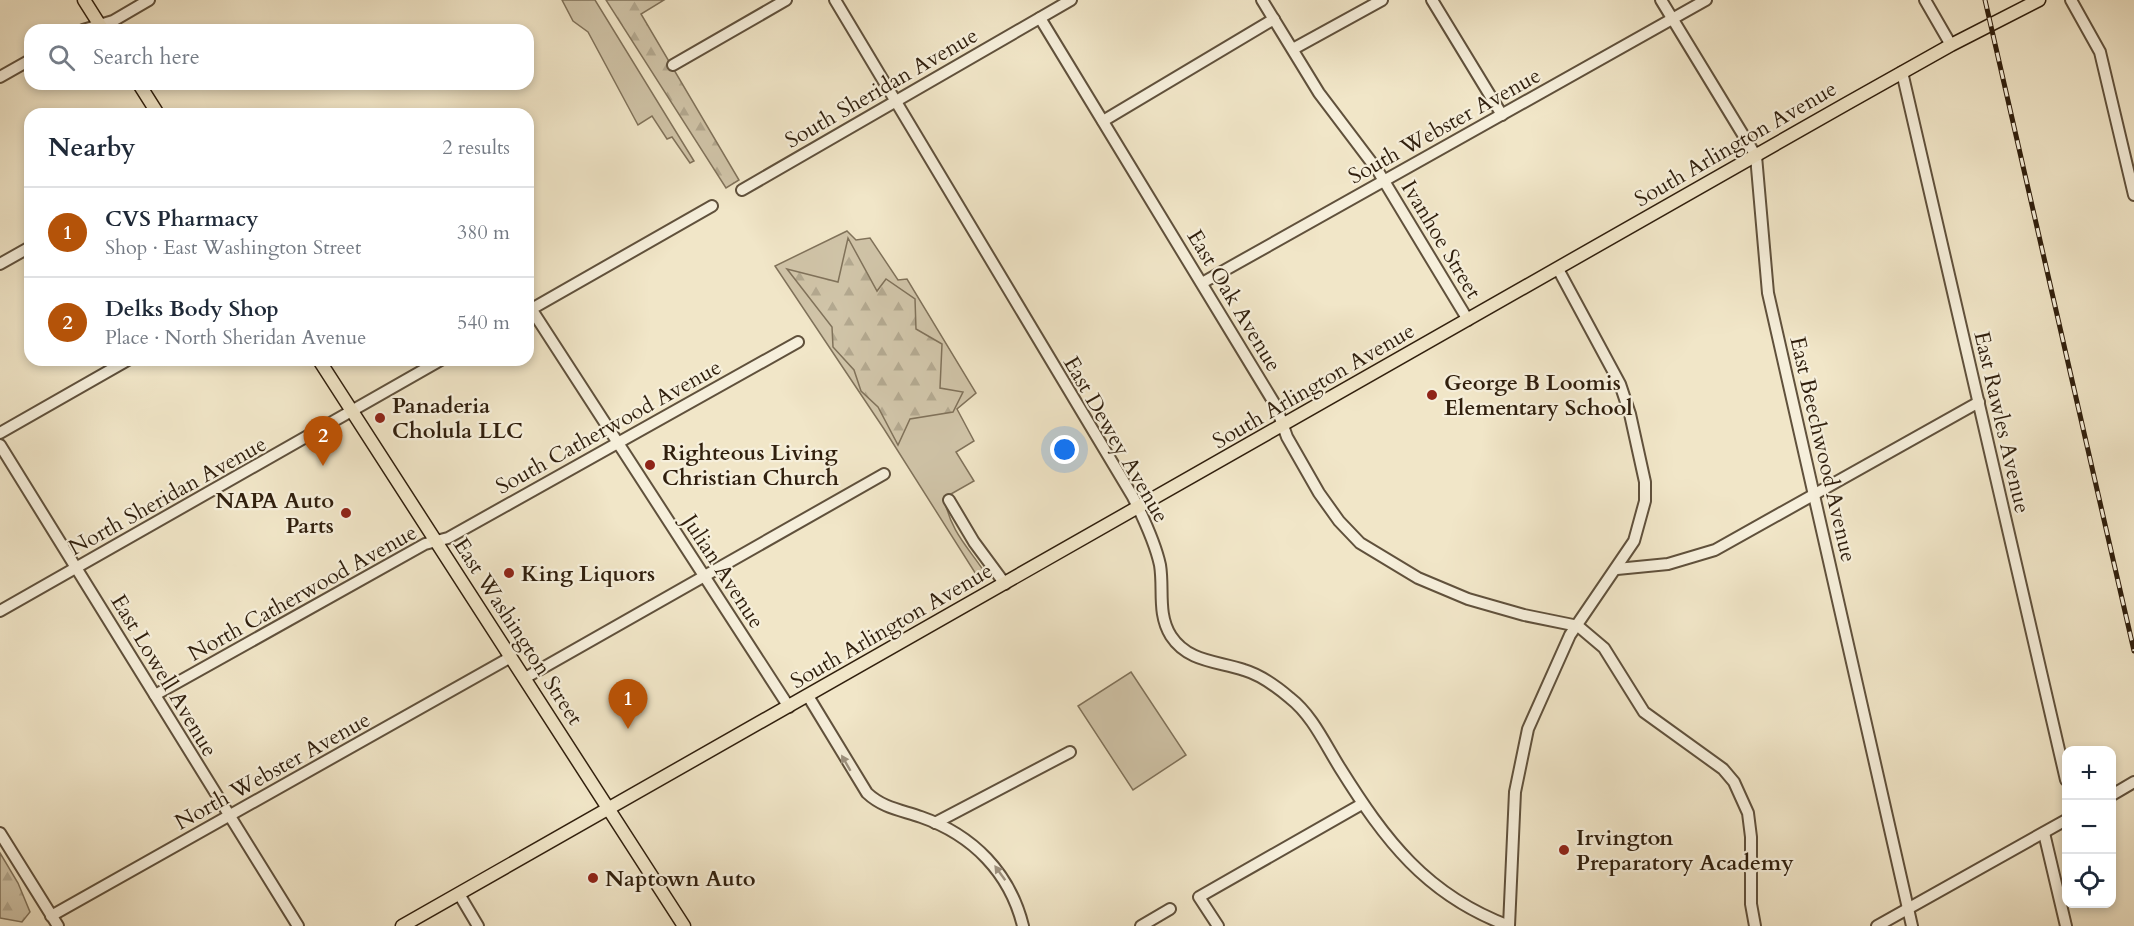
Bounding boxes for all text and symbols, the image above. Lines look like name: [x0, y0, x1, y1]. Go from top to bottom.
street label: South Sheridan Avenue: [780, 20, 983, 155]
search box: [24, 24, 534, 90]
icon: search: [45, 41, 78, 74]
text: Search here: [93, 42, 200, 72]
street label: South Webster Avenue: [1343, 60, 1546, 191]
street label: South Arlington Avenue: [1629, 74, 1842, 214]
text: Nearby: [48, 130, 136, 165]
text: 2 results: [442, 134, 510, 161]
street label: Ivanhoe Street: [1394, 175, 1488, 304]
text: CVS Pharmacy: [105, 204, 259, 234]
text: 1: [62, 219, 73, 246]
text: 380 m: [457, 219, 510, 246]
street label: East Oak Avenue: [1180, 224, 1288, 377]
text: Shop · East Washington Street: [105, 234, 361, 261]
text: Delks Body Shop: [105, 294, 279, 324]
text: 2: [62, 309, 73, 336]
text: 540 m: [457, 309, 510, 336]
street label: South Arlington Avenue: [1207, 316, 1420, 456]
text: Place · North Sheridan Avenue: [105, 324, 366, 351]
street label: East Rawles Avenue: [1967, 328, 2038, 516]
street label: East Beechwood Avenue: [1782, 333, 1864, 565]
street label: East Dewey Avenue: [1056, 351, 1176, 528]
street label: South Catherwood Avenue: [490, 352, 727, 501]
place label: George B Loomis Elementary School: [1444, 368, 1633, 423]
marker: George B Loomis Elementary School: [1425, 388, 1439, 402]
place label: Panaderia Cholula LLC: [392, 391, 523, 446]
marker: Panaderia Cholula LLC: [373, 411, 387, 425]
pin: 2: [304, 416, 342, 466]
street label: North Sheridan Avenue: [63, 429, 272, 563]
your location: [1050, 435, 1079, 464]
place label: Righteous Living Christian Church: [662, 438, 839, 493]
marker: Righteous Living Christian Church: [643, 458, 657, 472]
place label: NAPA Auto Parts: [215, 486, 334, 541]
marker: NAPA Auto Parts: [339, 506, 353, 520]
street label: Julian Avenue: [673, 506, 771, 634]
street label: North Catherwood Avenue: [183, 517, 422, 668]
street label: East Washington Street: [446, 532, 590, 731]
street label: South Arlington Avenue: [785, 556, 998, 696]
place label: King Liquors: [521, 559, 655, 589]
marker: King Liquors: [502, 566, 516, 580]
street label: East Lowell Avenue: [104, 589, 225, 762]
pin: 1: [608, 680, 648, 729]
street label: North Webster Avenue: [169, 705, 376, 837]
map controls: [2062, 746, 2116, 908]
button: +: [2062, 746, 2116, 800]
one-way arrow: [841, 755, 852, 771]
button: −: [2062, 800, 2116, 854]
place label: Irvington Preparatory Academy: [1576, 823, 1794, 878]
marker: Irvington Preparatory Academy: [1557, 843, 1571, 857]
button: locate: [2062, 854, 2116, 908]
place label: Naptown Auto: [605, 864, 756, 894]
one-way arrow: [994, 866, 1006, 881]
marker: Naptown Auto: [586, 871, 600, 885]

